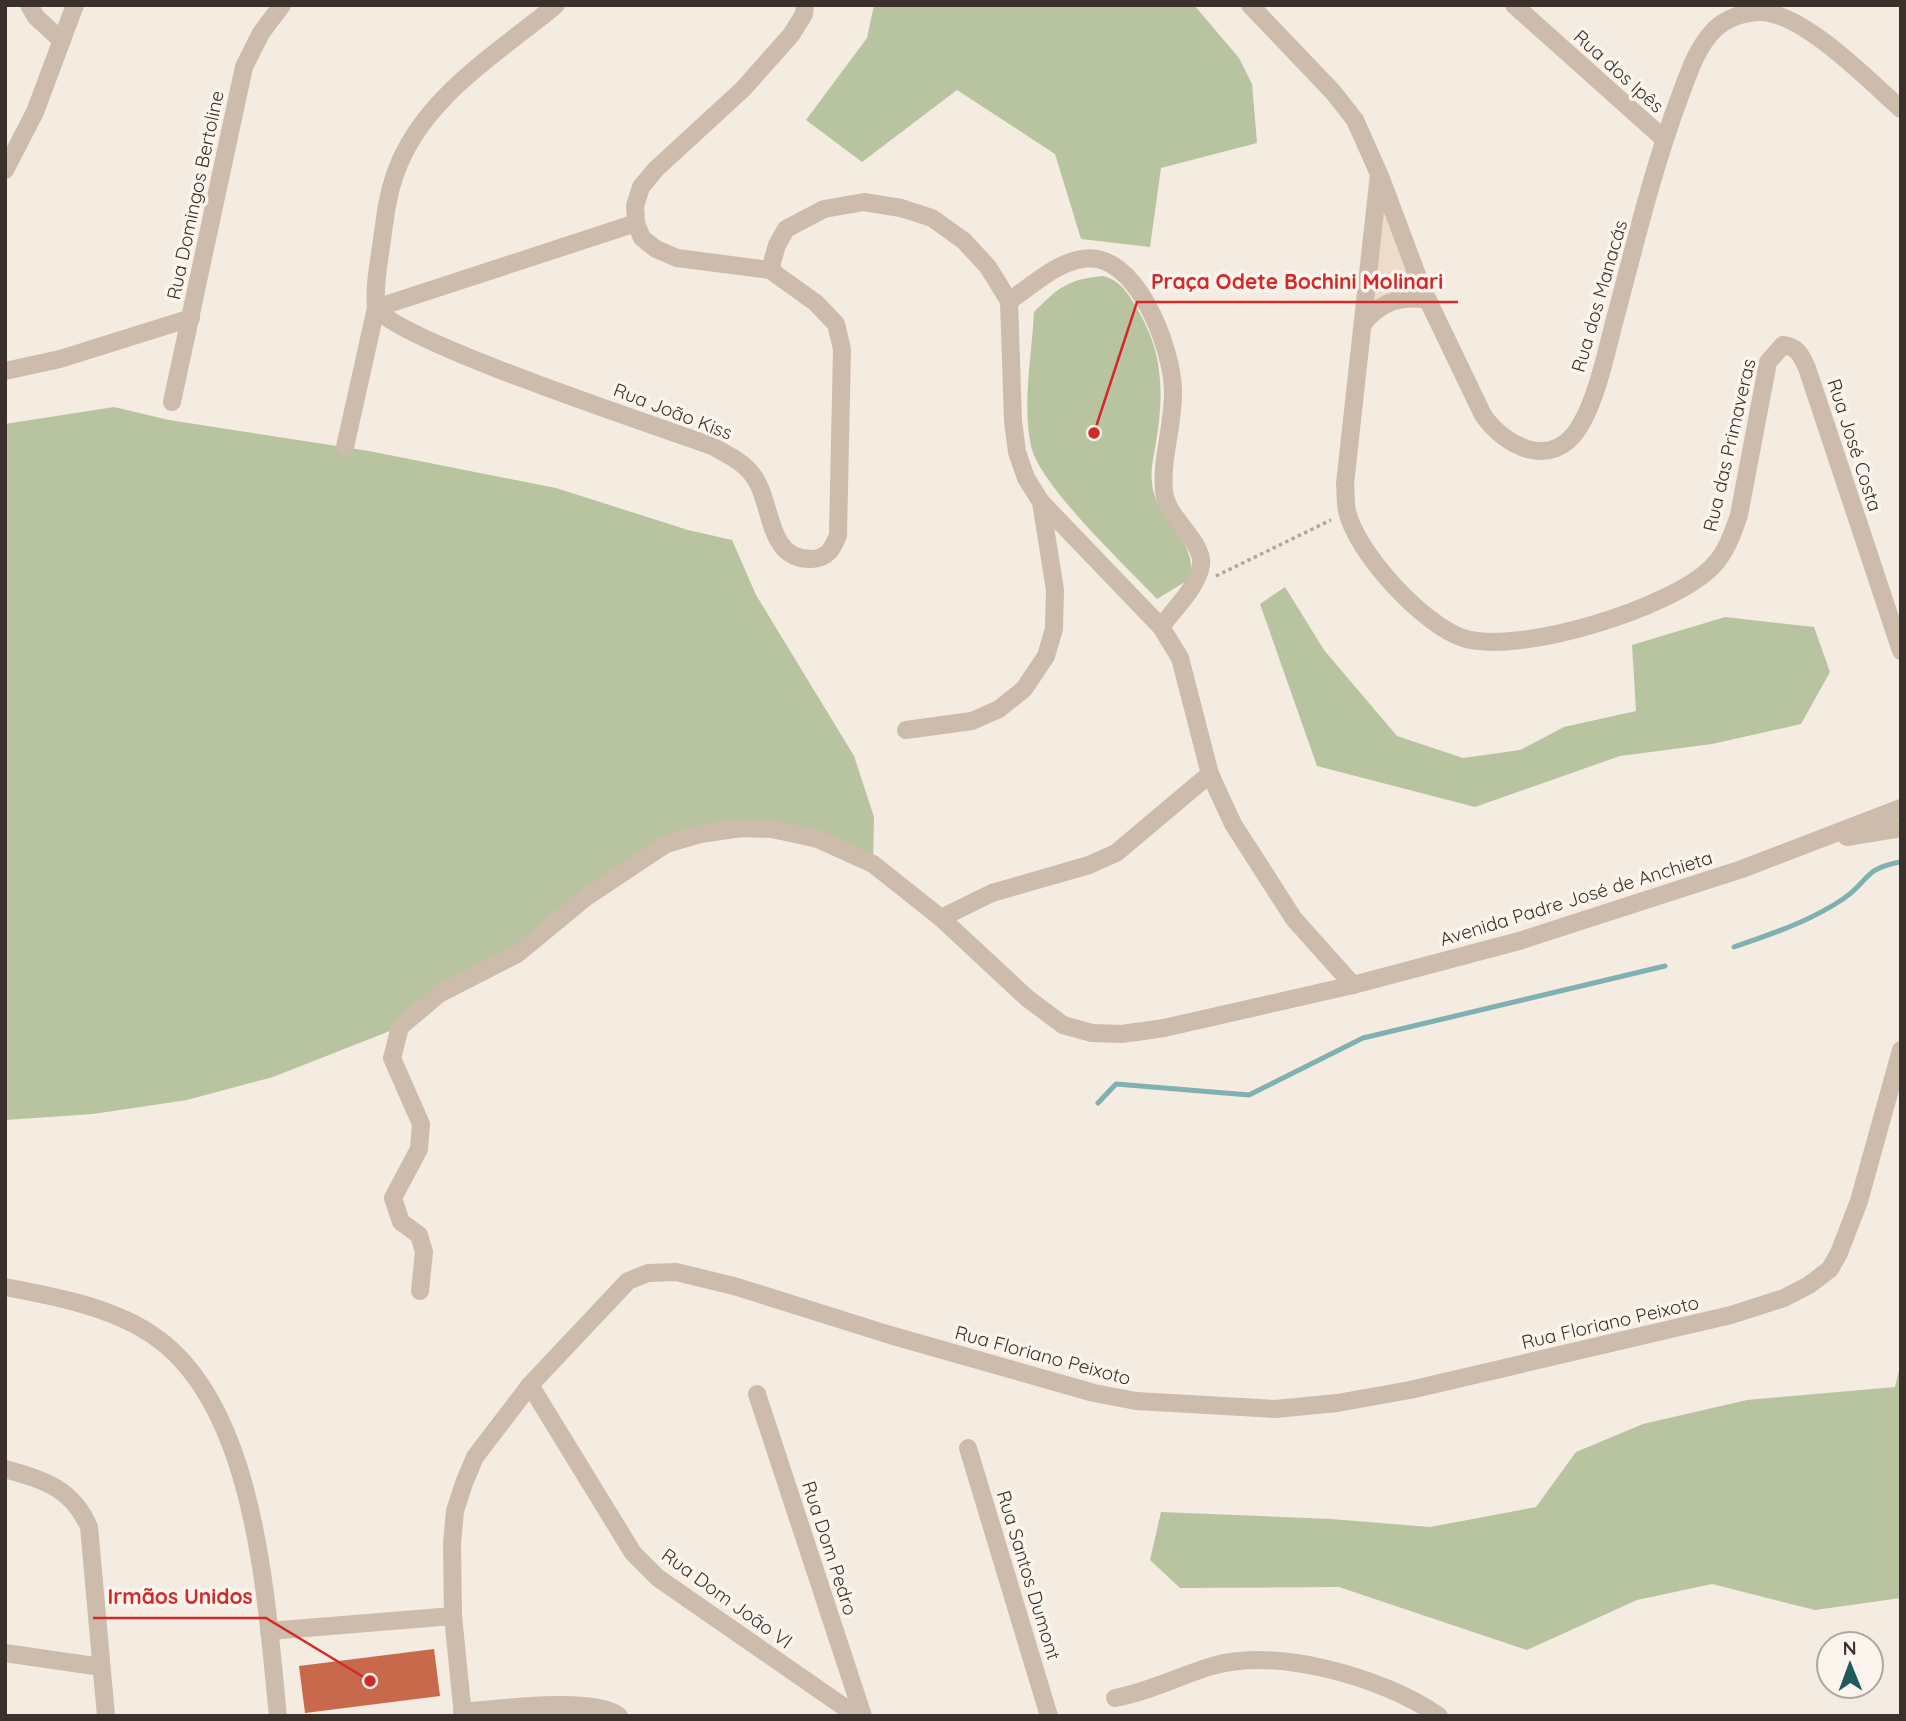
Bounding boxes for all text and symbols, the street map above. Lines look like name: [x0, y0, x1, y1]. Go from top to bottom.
street label: Rua dos Ipês: [1569, 24, 1669, 118]
street label: Rua Domingos Bertoline: [161, 88, 229, 302]
street label: Rua dos Manacás: [1566, 217, 1632, 375]
callout: Praça Odete Bochini Molinari: [1137, 260, 1458, 302]
text: Praça Odete Bochini Molinari: [1151, 268, 1443, 294]
street label: Rua das Primaveras: [1697, 356, 1761, 534]
street label: Rua José Costa: [1822, 376, 1888, 514]
street label: Rua João Kiss: [610, 377, 736, 445]
street label: Avenida Padre José de Anchieta: [1437, 845, 1715, 951]
street label: Rua Floriano Peixoto: [1519, 1290, 1701, 1354]
street label: Rua Floriano Peixoto: [952, 1320, 1134, 1390]
street label: Rua Dom Pedro: [797, 1478, 863, 1618]
street label: Rua Santos Dumont: [992, 1487, 1066, 1663]
street label: Rua Dom João Vl: [657, 1543, 797, 1653]
callout: Irmãos Unidos: [93, 1576, 266, 1618]
text: Irmãos Unidos: [107, 1583, 253, 1609]
north arrow: [1815, 1630, 1885, 1700]
text: N: [1843, 1636, 1857, 1660]

